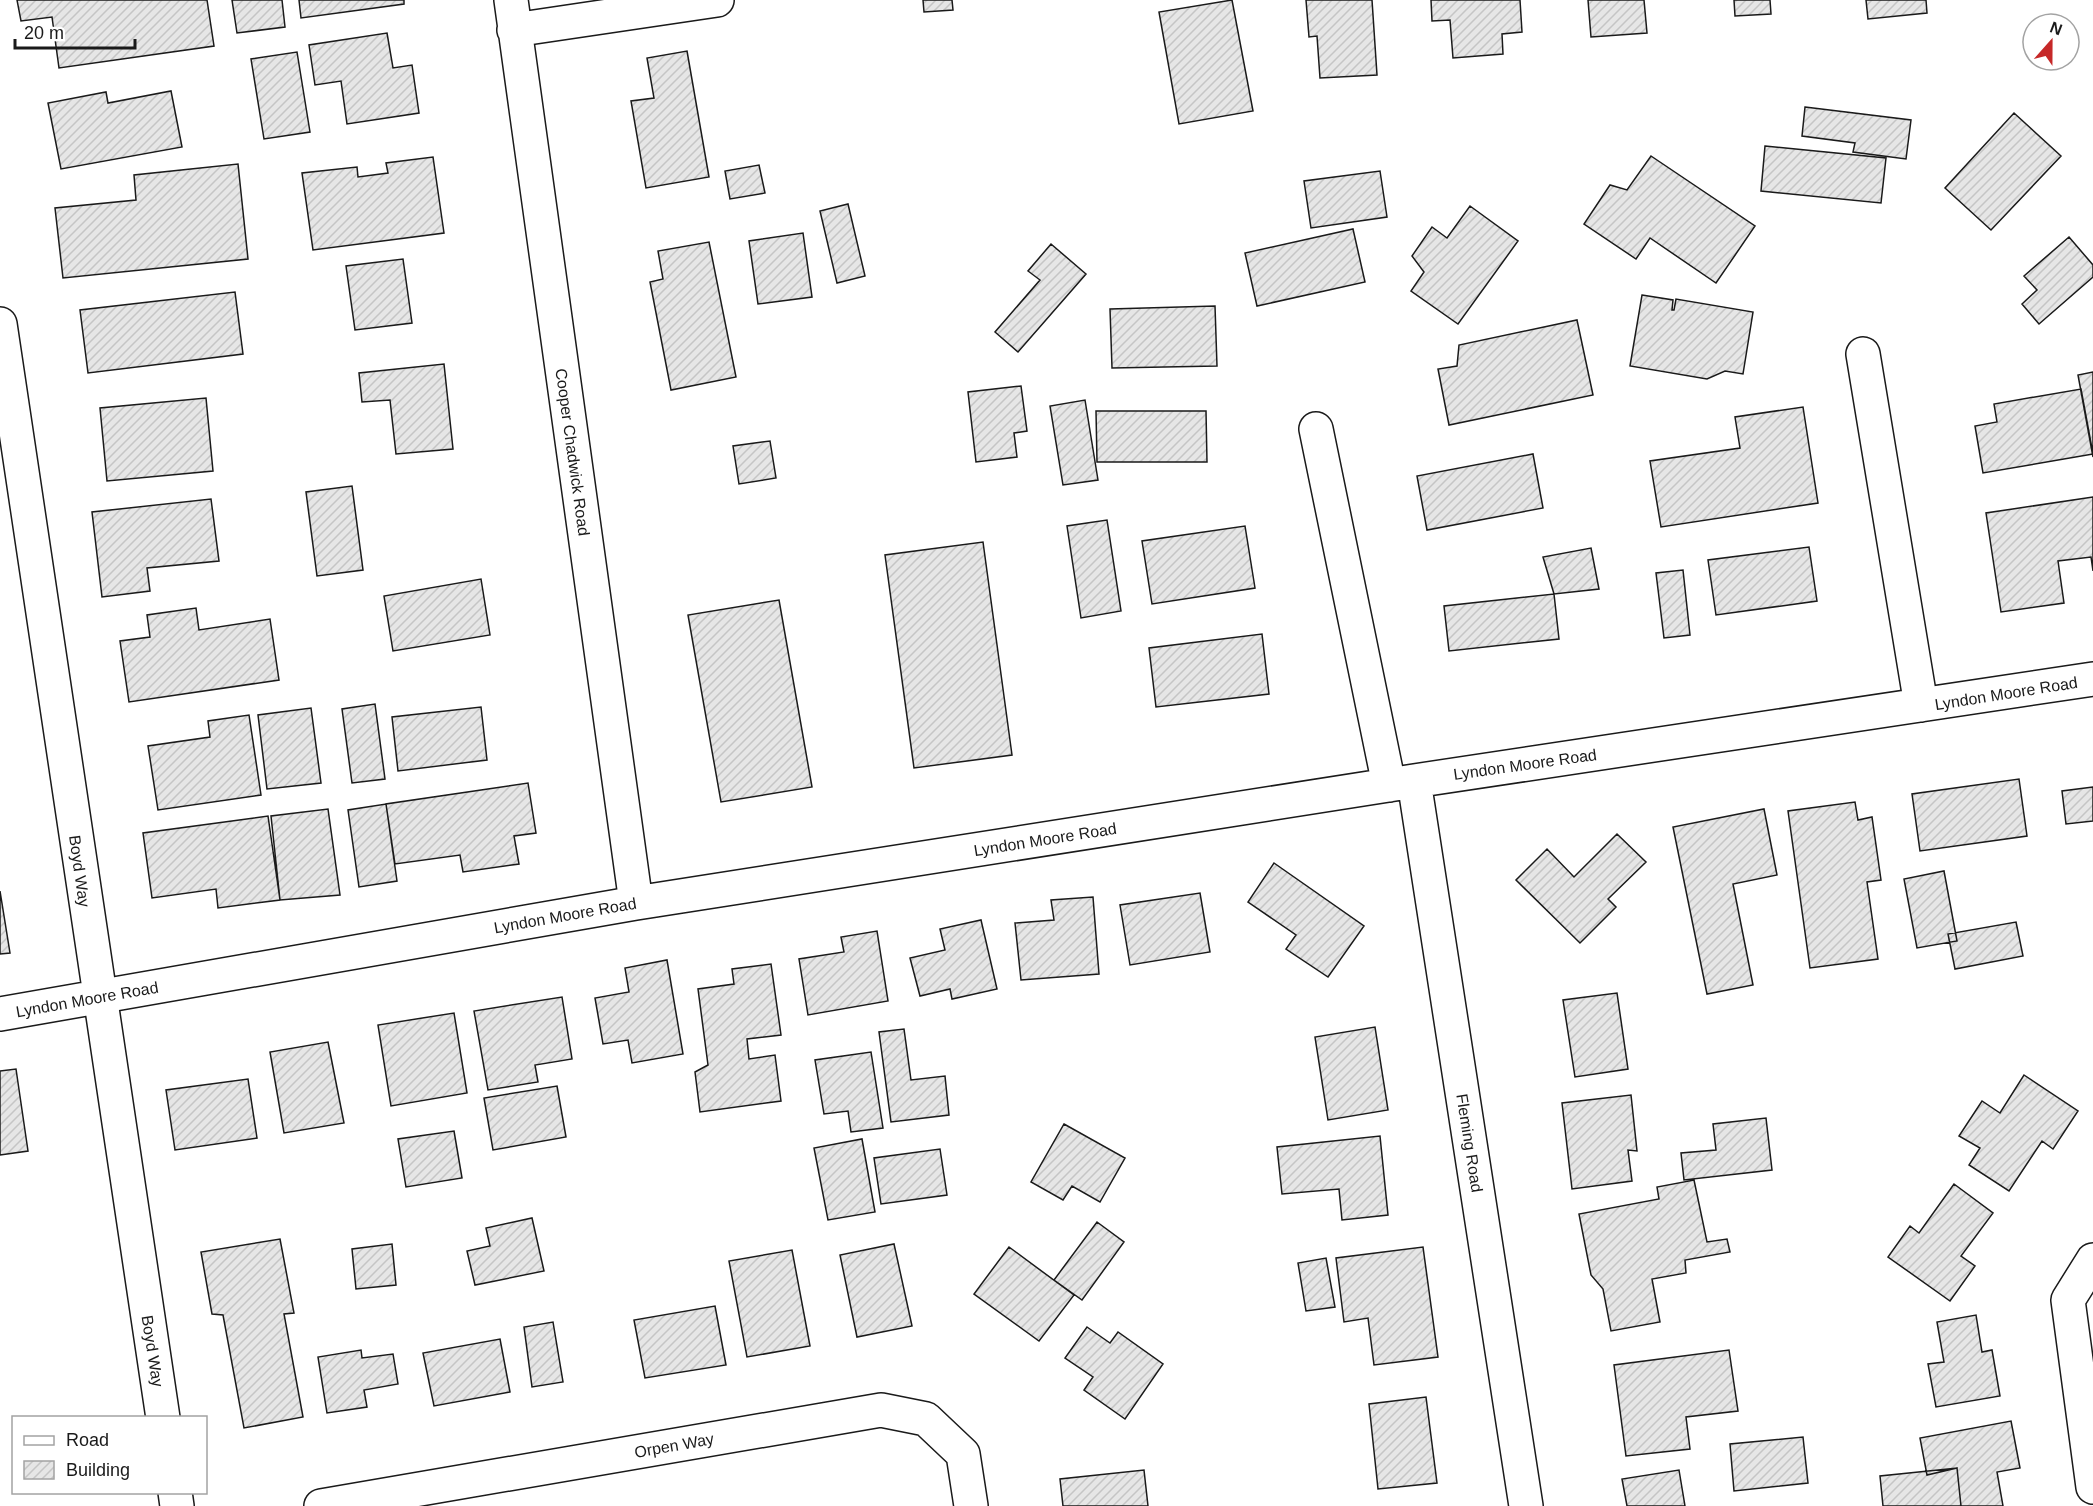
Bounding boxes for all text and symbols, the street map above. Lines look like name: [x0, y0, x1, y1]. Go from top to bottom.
scale bar: [15, 12, 135, 50]
north arrow: [2021, 12, 2081, 72]
text: N: [2048, 18, 2065, 38]
text: 20 m: [24, 23, 64, 43]
street label: Cooper Chadwick Road: [552, 367, 593, 537]
street label: Lyndon Moore Road: [1933, 674, 2079, 713]
street label: Lyndon Moore Road: [1452, 746, 1598, 783]
street label: Lyndon Moore Road: [972, 820, 1118, 859]
street label: Boyd Way: [66, 834, 93, 908]
street label: Lyndon Moore Road: [493, 895, 638, 936]
street label: Lyndon Moore Road: [15, 979, 160, 1020]
street label: Fleming Road: [1453, 1093, 1486, 1194]
street label: Boyd Way: [138, 1314, 167, 1388]
legend: [12, 1416, 207, 1494]
text: Road: [66, 1430, 109, 1450]
street label: Orpen Way: [633, 1430, 715, 1461]
text: Building: [66, 1460, 130, 1480]

